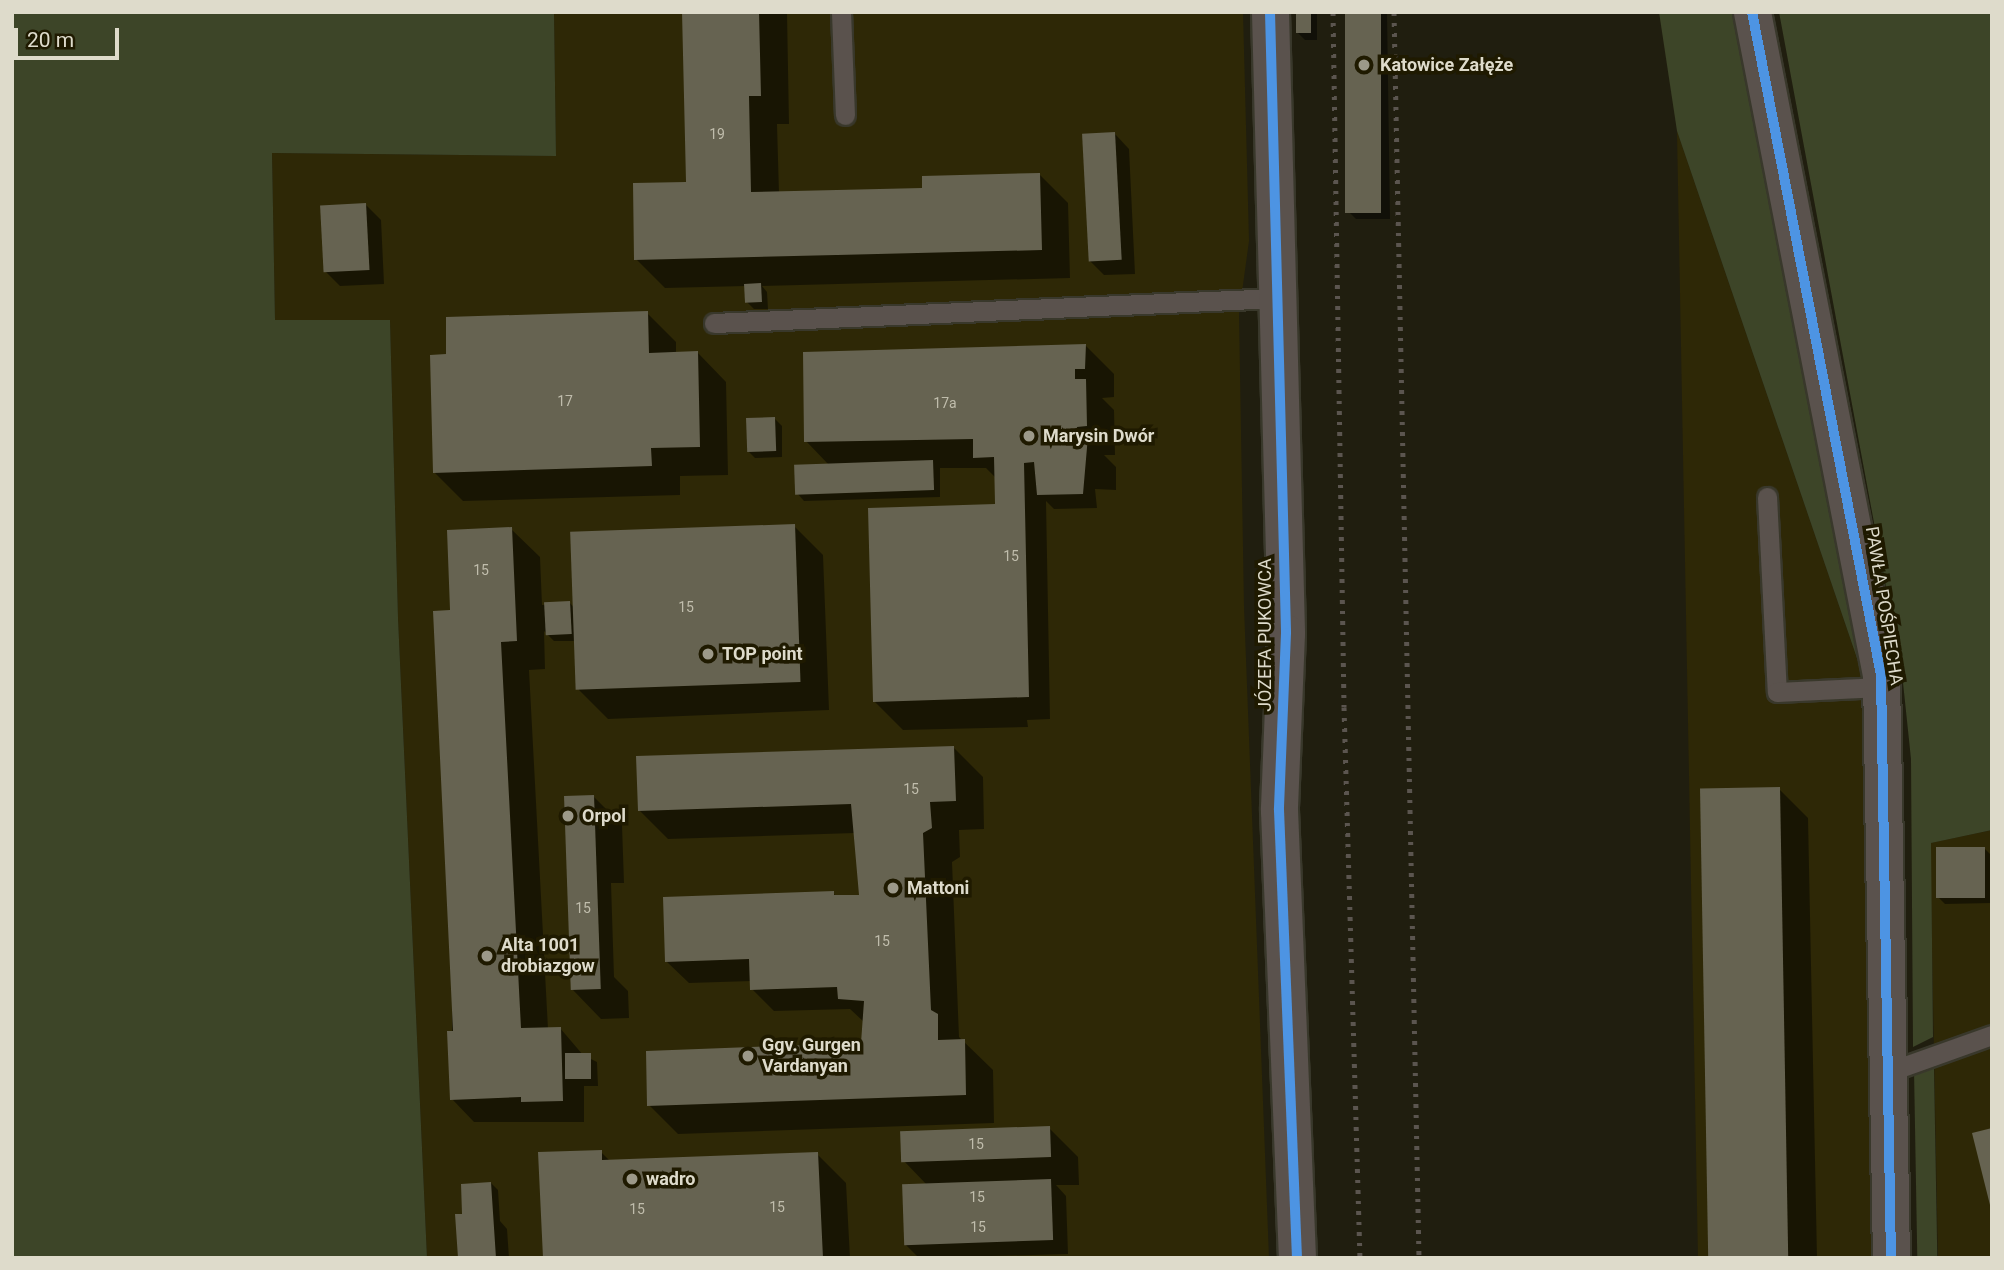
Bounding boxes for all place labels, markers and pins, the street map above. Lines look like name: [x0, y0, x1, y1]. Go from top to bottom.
place label: Katowice Załęże: [1380, 54, 1513, 76]
marker: Katowice Załęże: [1354, 55, 1374, 75]
place label: Marysin Dwór: [1043, 425, 1154, 447]
marker: Marysin Dwór: [1021, 428, 1037, 444]
place label: TOP point: [722, 643, 803, 665]
marker: TOP point: [700, 646, 716, 662]
place label: Orpol: [582, 805, 626, 827]
marker: Orpol: [560, 808, 576, 824]
place label: Mattoni: [907, 877, 969, 899]
marker: Mattoni: [885, 880, 901, 896]
place label: Alta 1001 drobiazgow: [501, 935, 595, 978]
marker: Alta 1001 drobiazgow: [479, 948, 495, 964]
place label: Ggv. Gurgen Vardanyan: [762, 1035, 861, 1078]
marker: Ggv. Gurgen Vardanyan: [740, 1048, 756, 1064]
place label: wadro: [646, 1168, 695, 1190]
marker: wadro: [624, 1171, 640, 1187]

